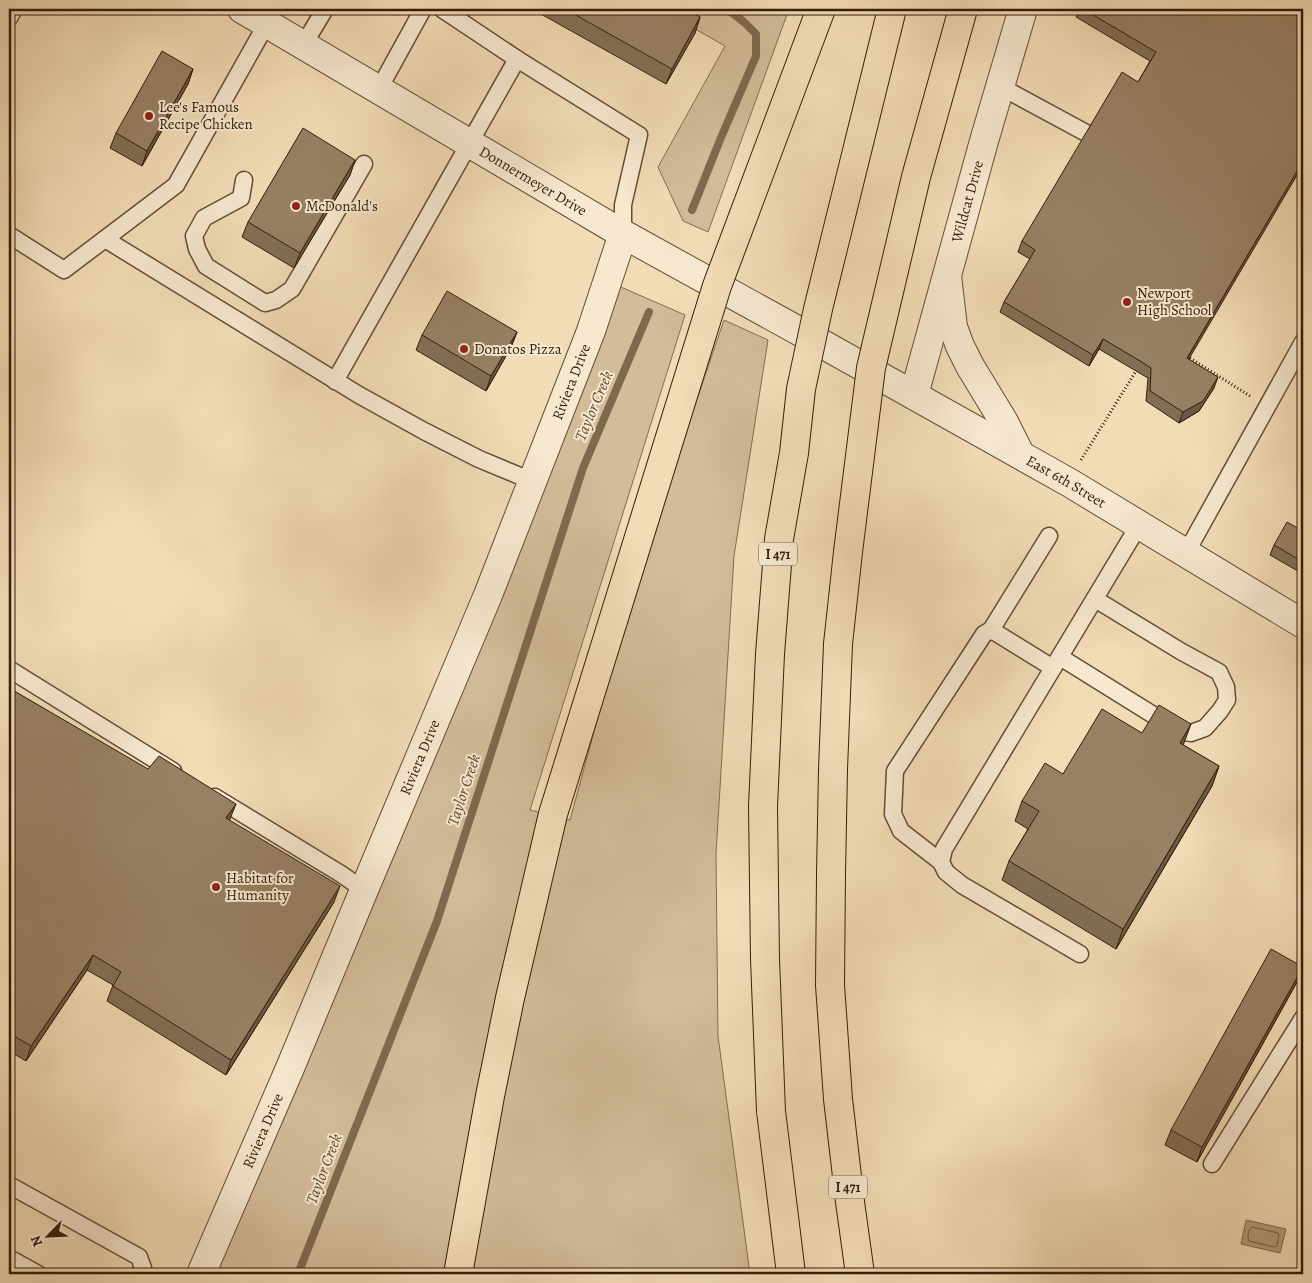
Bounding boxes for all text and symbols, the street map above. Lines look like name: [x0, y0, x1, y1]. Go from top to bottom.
place label: Lee's Famous Recipe Chicken: [159, 97, 253, 134]
marker: Lee's Famous Recipe Chicken: [143, 110, 155, 122]
street label: Donnermeyer Drive: [476, 141, 591, 221]
street label: Wildcat Drive: [946, 158, 988, 245]
place label: McDonald's: [306, 196, 378, 216]
marker: McDonald's: [290, 200, 302, 212]
place label: Newport High School: [1137, 283, 1212, 320]
marker: Newport High School: [1121, 296, 1133, 308]
place label: Donatos Pizza: [474, 339, 562, 359]
street label: Riviera Drive: [547, 341, 595, 423]
marker: Donatos Pizza: [458, 343, 470, 355]
water label: Taylor Creek: [569, 368, 619, 444]
street label: East 6th Street: [1023, 450, 1110, 513]
road number: I 471: [759, 542, 797, 566]
street label: Riviera Drive: [395, 716, 445, 798]
water label: Taylor Creek: [442, 752, 486, 828]
place label: Habitat for Humanity: [226, 868, 294, 905]
marker: Habitat for Humanity: [210, 881, 222, 893]
street label: Riviera Drive: [238, 1090, 288, 1172]
water label: Taylor Creek: [301, 1131, 347, 1207]
road number: I 471: [829, 1176, 867, 1198]
north arrow: [22, 1210, 72, 1260]
text: N: [26, 1233, 47, 1250]

